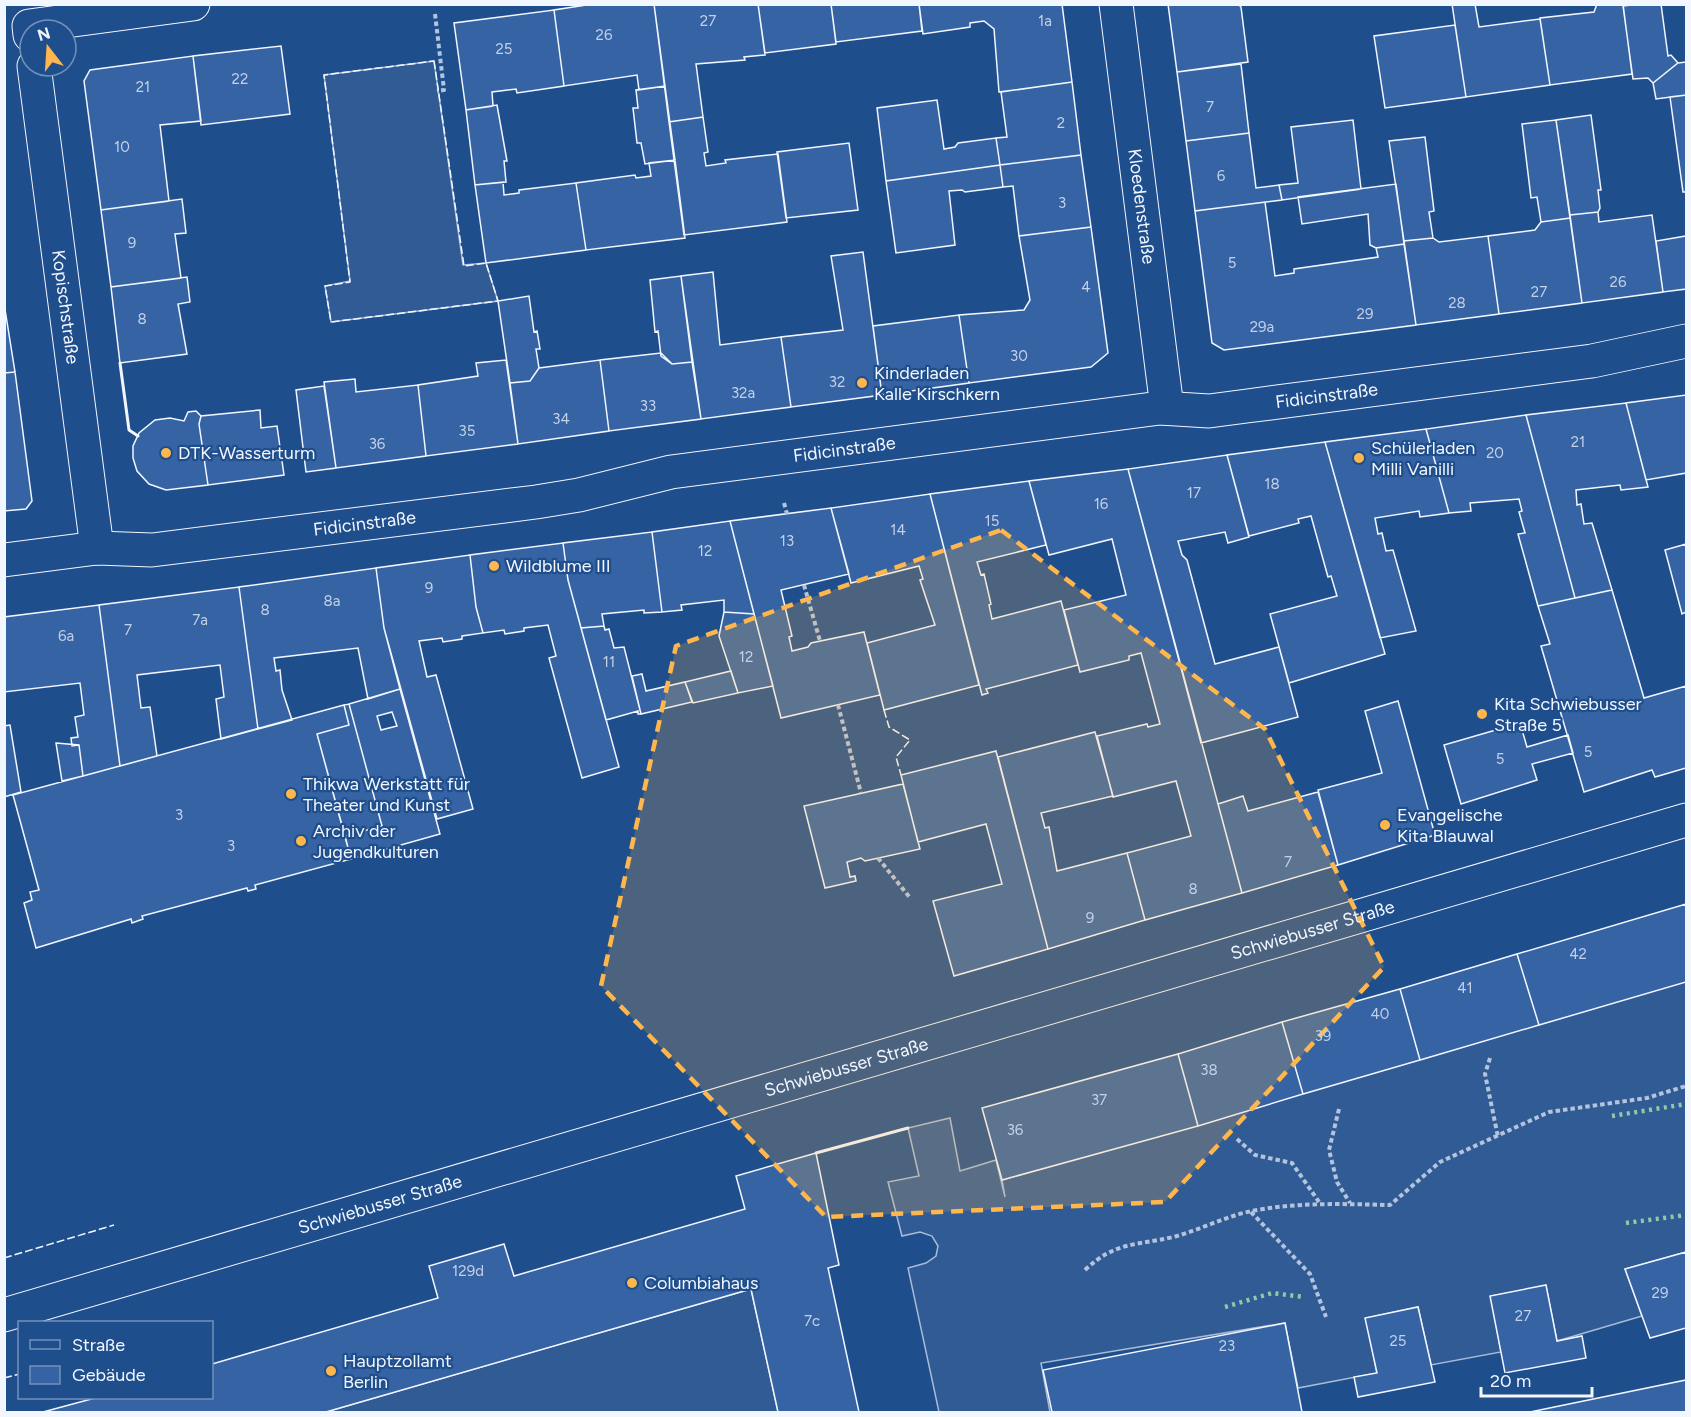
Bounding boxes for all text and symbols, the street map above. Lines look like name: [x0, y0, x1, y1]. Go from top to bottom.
house number: 27: [700, 12, 716, 30]
house number: 1a: [1038, 12, 1052, 30]
north arrow: [18, 18, 78, 78]
text: N: [35, 23, 52, 45]
house number: 26: [596, 26, 613, 44]
house number: 25: [495, 40, 513, 58]
house number: 22: [232, 70, 248, 88]
house number: 21: [136, 78, 150, 96]
house number: 7: [1206, 98, 1214, 116]
house number: 2: [1057, 114, 1065, 132]
house number: 10: [114, 138, 130, 156]
street label: Kloedenstraße: [1123, 147, 1160, 266]
house number: 6: [1217, 167, 1226, 185]
house number: 3: [1058, 194, 1066, 212]
house number: 9: [128, 234, 136, 252]
street label: Kopischstraße: [47, 249, 84, 365]
house number: 5: [1228, 254, 1236, 272]
house number: 26: [1610, 273, 1627, 291]
house number: 4: [1081, 278, 1091, 296]
house number: 27: [1531, 283, 1547, 301]
house number: 28: [1448, 294, 1466, 312]
house number: 29: [1357, 305, 1373, 323]
house number: 8: [137, 310, 147, 328]
house number: 29a: [1250, 318, 1274, 336]
house number: 30: [1010, 347, 1028, 365]
place label: Kinderladen Kalle Kirschkern: [874, 362, 1000, 405]
house number: 32: [829, 373, 845, 391]
marker: Kinderladen Kalle Kirschkern: [855, 376, 869, 390]
street label: Fidicinstraße: [1274, 378, 1379, 413]
house number: 32a: [731, 384, 755, 402]
house number: 33: [640, 397, 656, 415]
house number: 34: [552, 410, 570, 428]
house number: 35: [459, 422, 475, 440]
street label: Fidicinstraße: [792, 432, 897, 467]
house number: 21: [1571, 433, 1585, 451]
house number: 36: [369, 435, 386, 453]
place label: Schülerladen Milli Vanilli: [1371, 437, 1475, 480]
place label: DTK-Wasserturm: [178, 442, 315, 464]
house number: 20: [1486, 444, 1504, 462]
marker: DTK-Wasserturm: [159, 446, 173, 460]
marker: Schülerladen Milli Vanilli: [1352, 451, 1366, 465]
house number: 18: [1264, 475, 1280, 493]
house number: 17: [1187, 484, 1201, 502]
house number: 16: [1094, 495, 1109, 513]
street label: Fidicinstraße: [312, 506, 417, 541]
house number: 15: [985, 512, 999, 530]
house number: 14: [890, 521, 906, 539]
house number: 13: [780, 532, 794, 550]
house number: 12: [698, 542, 712, 560]
place label: Wildblume III: [506, 555, 611, 577]
marker: Wildblume III: [487, 559, 501, 573]
house number: 9: [425, 579, 433, 597]
house number: 8a: [324, 592, 340, 610]
house number: 8: [260, 601, 270, 619]
house number: 7a: [192, 611, 208, 629]
house number: 7: [124, 621, 132, 639]
house number: 6a: [58, 627, 74, 645]
house number: 12: [739, 648, 753, 666]
house number: 11: [603, 653, 615, 671]
place label: Kita Schwiebusser Straße 5: [1494, 693, 1642, 736]
marker: Kita Schwiebusser Straße 5: [1475, 707, 1489, 721]
house number: 5: [1584, 743, 1592, 761]
house number: 5: [1496, 750, 1504, 768]
place label: Thikwa Werkstatt für Theater und Kunst: [303, 773, 470, 816]
marker: Thikwa Werkstatt für Theater und Kunst: [284, 787, 298, 801]
place label: Evangelische Kita Blauwal: [1397, 804, 1503, 847]
house number: 3: [175, 806, 183, 824]
marker: Evangelische Kita Blauwal: [1378, 818, 1392, 832]
place label: Archiv der Jugendkulturen: [313, 820, 439, 863]
marker: Archiv der Jugendkulturen: [294, 834, 308, 848]
house number: 3: [227, 837, 235, 855]
house number: 7: [1284, 853, 1292, 871]
house number: 8: [1188, 880, 1198, 898]
street label: Schwiebusser Straße: [1228, 895, 1397, 964]
house number: 9: [1086, 909, 1094, 927]
house number: 42: [1569, 945, 1587, 963]
house number: 41: [1457, 979, 1473, 997]
house number: 40: [1371, 1005, 1389, 1023]
house number: 39: [1315, 1027, 1331, 1045]
street label: Schwiebusser Straße: [762, 1033, 931, 1102]
house number: 38: [1200, 1061, 1218, 1079]
house number: 37: [1091, 1091, 1107, 1109]
house number: 36: [1007, 1121, 1024, 1139]
street label: Schwiebusser Straße: [296, 1170, 465, 1239]
house number: 129d: [452, 1262, 484, 1280]
place label: Columbiahaus: [644, 1272, 758, 1294]
marker: Columbiahaus: [625, 1276, 639, 1290]
house number: 29: [1652, 1284, 1668, 1302]
house number: 27: [1515, 1307, 1531, 1325]
house number: 7c: [804, 1312, 820, 1330]
legend: [18, 1321, 213, 1399]
house number: 25: [1389, 1332, 1407, 1350]
text: Straße: [72, 1334, 125, 1356]
house number: 23: [1219, 1337, 1235, 1355]
place label: Hauptzollamt Berlin: [343, 1350, 452, 1393]
scale bar: [1481, 1360, 1592, 1398]
text: Gebäude: [72, 1364, 146, 1386]
marker: Hauptzollamt Berlin: [324, 1364, 338, 1378]
text: 20 m: [1490, 1370, 1531, 1392]

